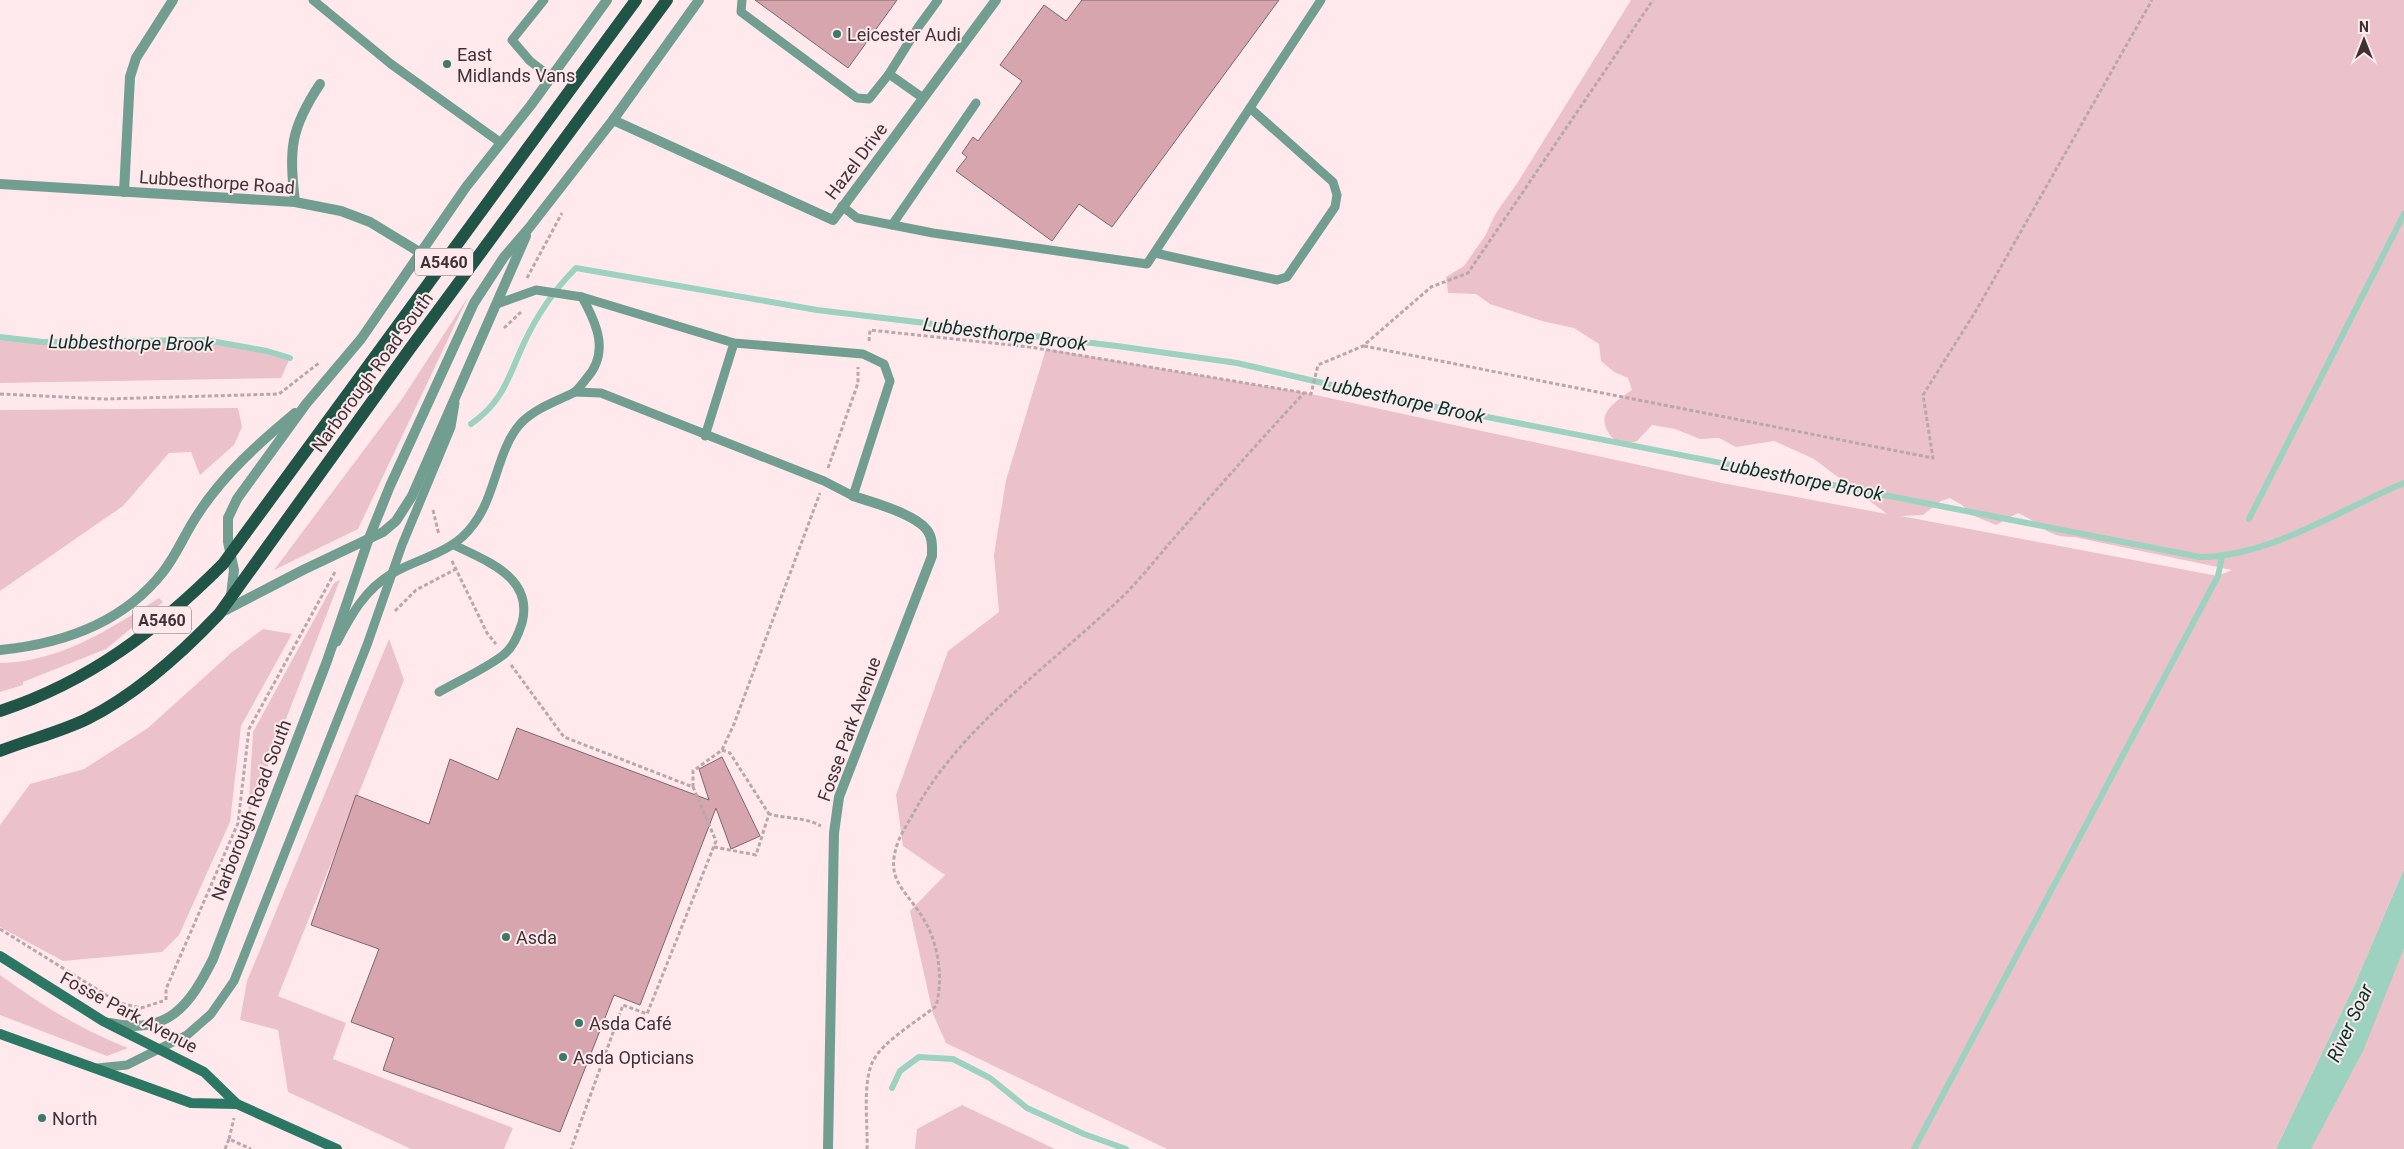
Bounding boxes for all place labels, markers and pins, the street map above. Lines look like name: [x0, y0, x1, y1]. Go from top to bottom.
place label: Leicester Audi: [847, 24, 961, 45]
marker: Leicester Audi: [831, 28, 843, 40]
place label: East Midlands Vans: [457, 44, 575, 86]
marker: East Midlands Vans: [441, 58, 453, 70]
place label: Asda: [516, 927, 557, 948]
marker: Asda: [500, 931, 512, 943]
place label: Asda Café: [589, 1013, 672, 1034]
marker: Asda Café: [573, 1017, 585, 1029]
place label: Asda Opticians: [573, 1047, 694, 1068]
marker: Asda Opticians: [557, 1051, 569, 1063]
place label: North: [52, 1108, 97, 1129]
marker: North: [36, 1112, 48, 1124]

